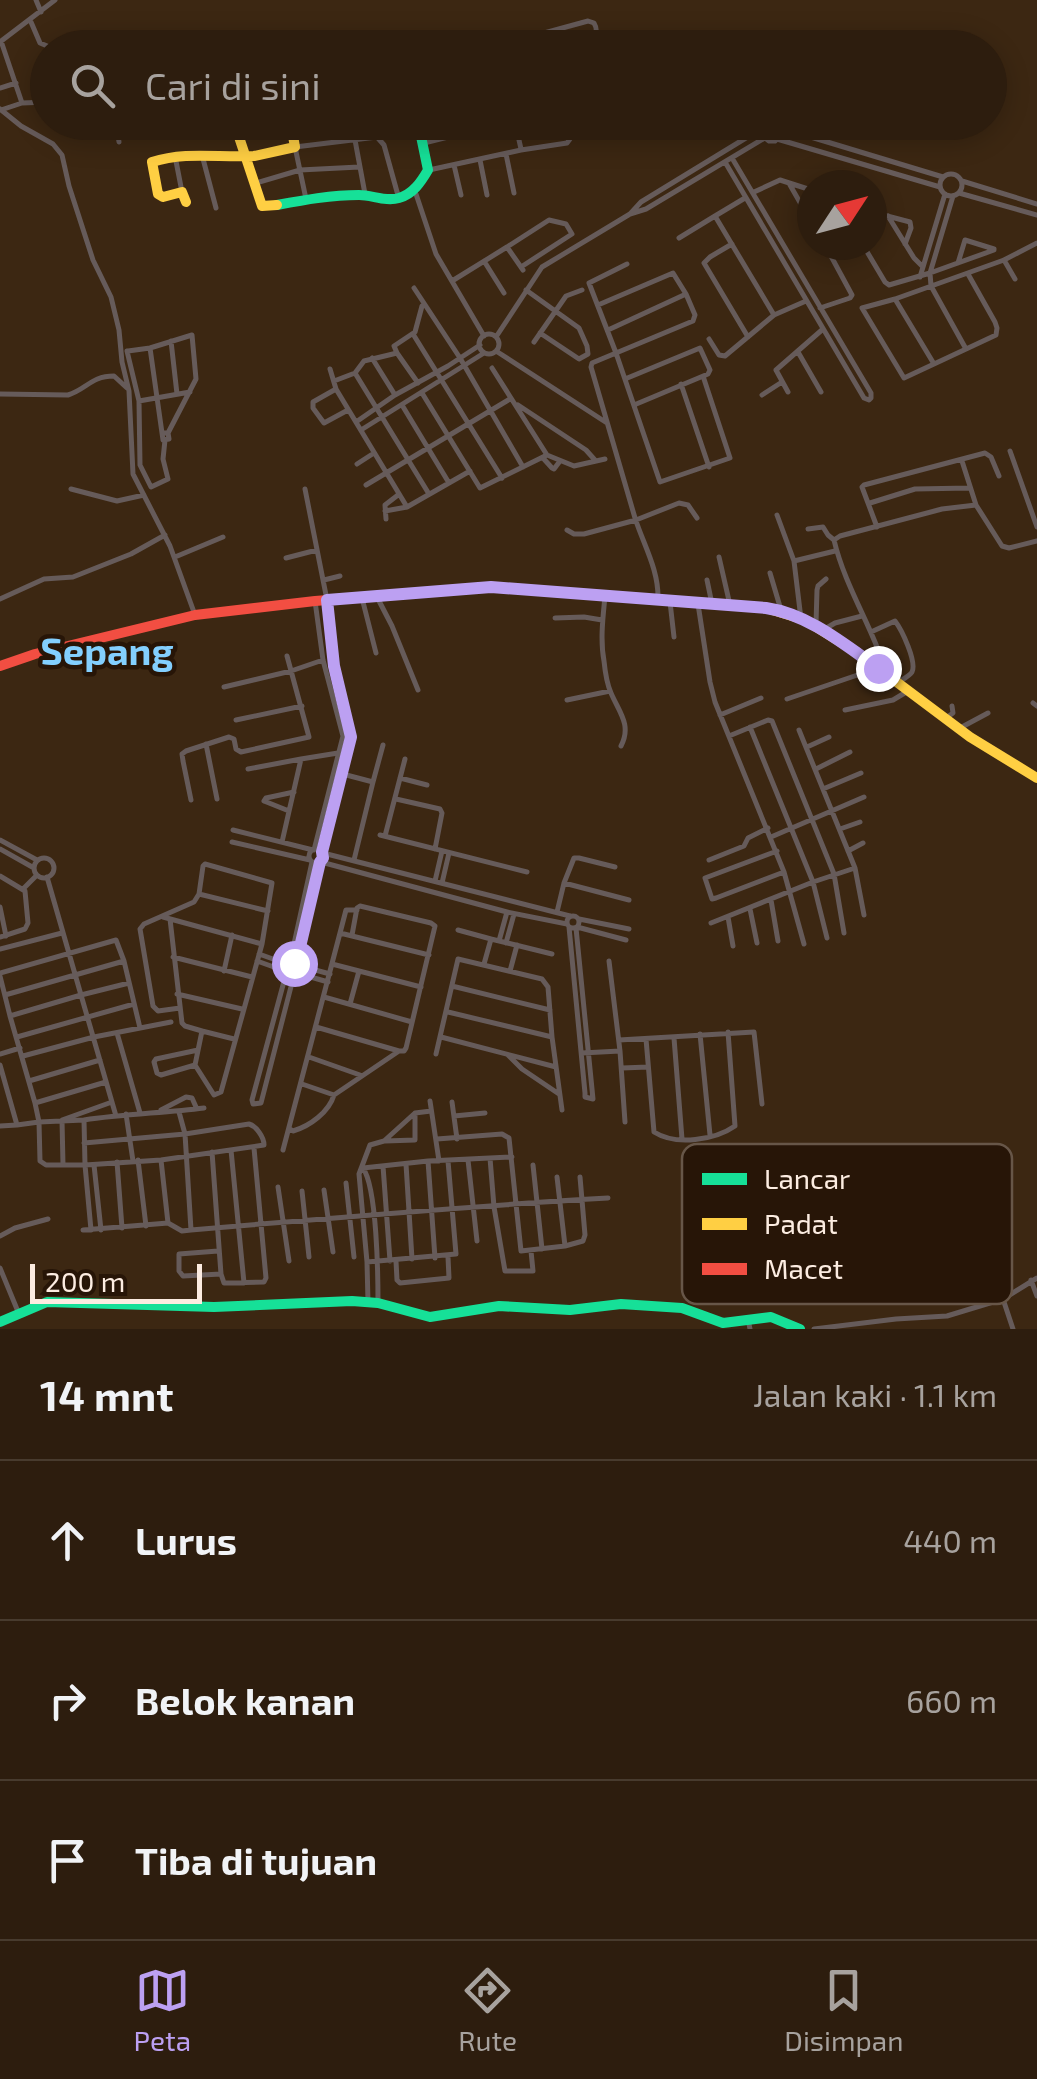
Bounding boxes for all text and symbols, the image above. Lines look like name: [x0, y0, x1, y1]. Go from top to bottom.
search box: [30, 30, 1007, 140]
icon: search: [65, 58, 120, 113]
text: Cari di sini: [145, 62, 321, 108]
north arrow: [797, 170, 887, 260]
district label: Sepang: [40, 627, 174, 673]
route end: [856, 646, 902, 692]
route start: [272, 941, 318, 987]
legend: [682, 1144, 1012, 1304]
text: Lancar: [764, 1161, 850, 1195]
text: Padat: [764, 1206, 838, 1240]
text: Macet: [764, 1251, 843, 1285]
scale bar: [30, 1259, 202, 1304]
text: 200 m: [45, 1264, 125, 1298]
text: 14 mnt: [40, 1369, 173, 1419]
text: Jalan kaki · 1.1 km: [753, 1375, 997, 1413]
icon: ahead: [40, 1513, 95, 1568]
text: Lurus: [135, 1517, 237, 1563]
text: 440 m: [903, 1521, 997, 1559]
icon: right: [40, 1673, 95, 1728]
text: Belok kanan: [135, 1677, 355, 1723]
text: 660 m: [906, 1681, 997, 1719]
icon: arrive: [40, 1833, 95, 1888]
text: Tiba di tujuan: [135, 1837, 377, 1883]
tab: Peta: [134, 1963, 191, 2057]
tab: Rute: [458, 1963, 517, 2057]
tab: Disimpan: [784, 1963, 903, 2057]

